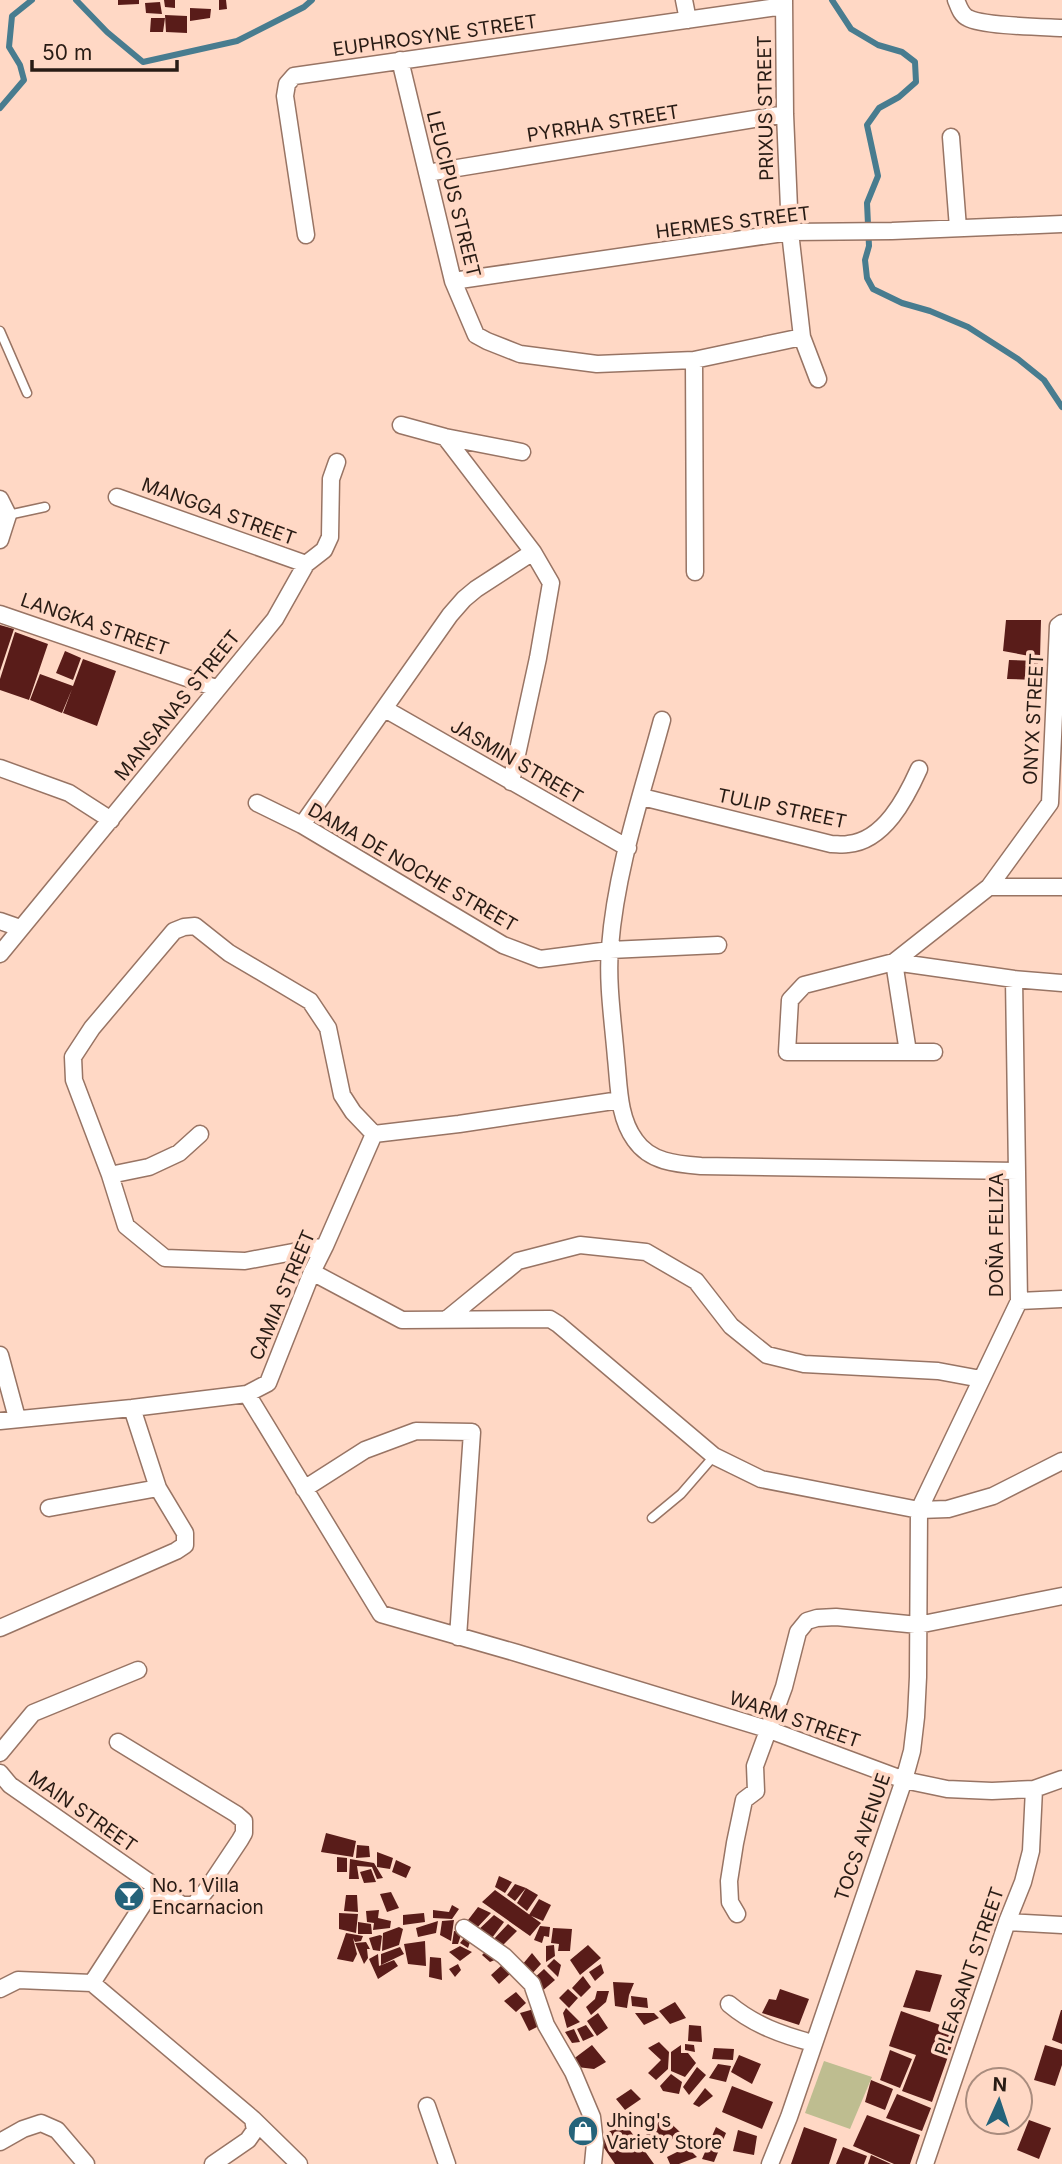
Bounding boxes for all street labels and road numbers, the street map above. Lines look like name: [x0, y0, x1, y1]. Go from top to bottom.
street label: EUPHROSYNE STREET: [331, 10, 539, 61]
street label: PRIXUS STREET: [753, 35, 778, 181]
street label: PYRRHA STREET: [525, 100, 681, 147]
street label: LEUCIPUS STREET: [422, 108, 485, 280]
street label: HERMES STREET: [654, 202, 812, 243]
street label: MANGGA STREET: [138, 473, 299, 550]
street label: LANGKA STREET: [18, 588, 172, 661]
street label: MANSANAS STREET: [110, 626, 245, 785]
street label: ONYX STREET: [1019, 653, 1048, 785]
street label: JASMIN STREET: [446, 714, 587, 809]
street label: TULIP STREET: [715, 784, 849, 833]
street label: DAMA DE NOCHE STREET: [304, 798, 521, 937]
street label: DOÑA FELIZA: [985, 1173, 1008, 1297]
street label: CAMIA STREET: [245, 1227, 320, 1364]
street label: WARM STREET: [726, 1686, 863, 1753]
street label: MAIN STREET: [24, 1766, 141, 1857]
street label: TOCS AVENUE: [830, 1770, 895, 1904]
street label: PLEASANT STREET: [930, 1884, 1009, 2058]

